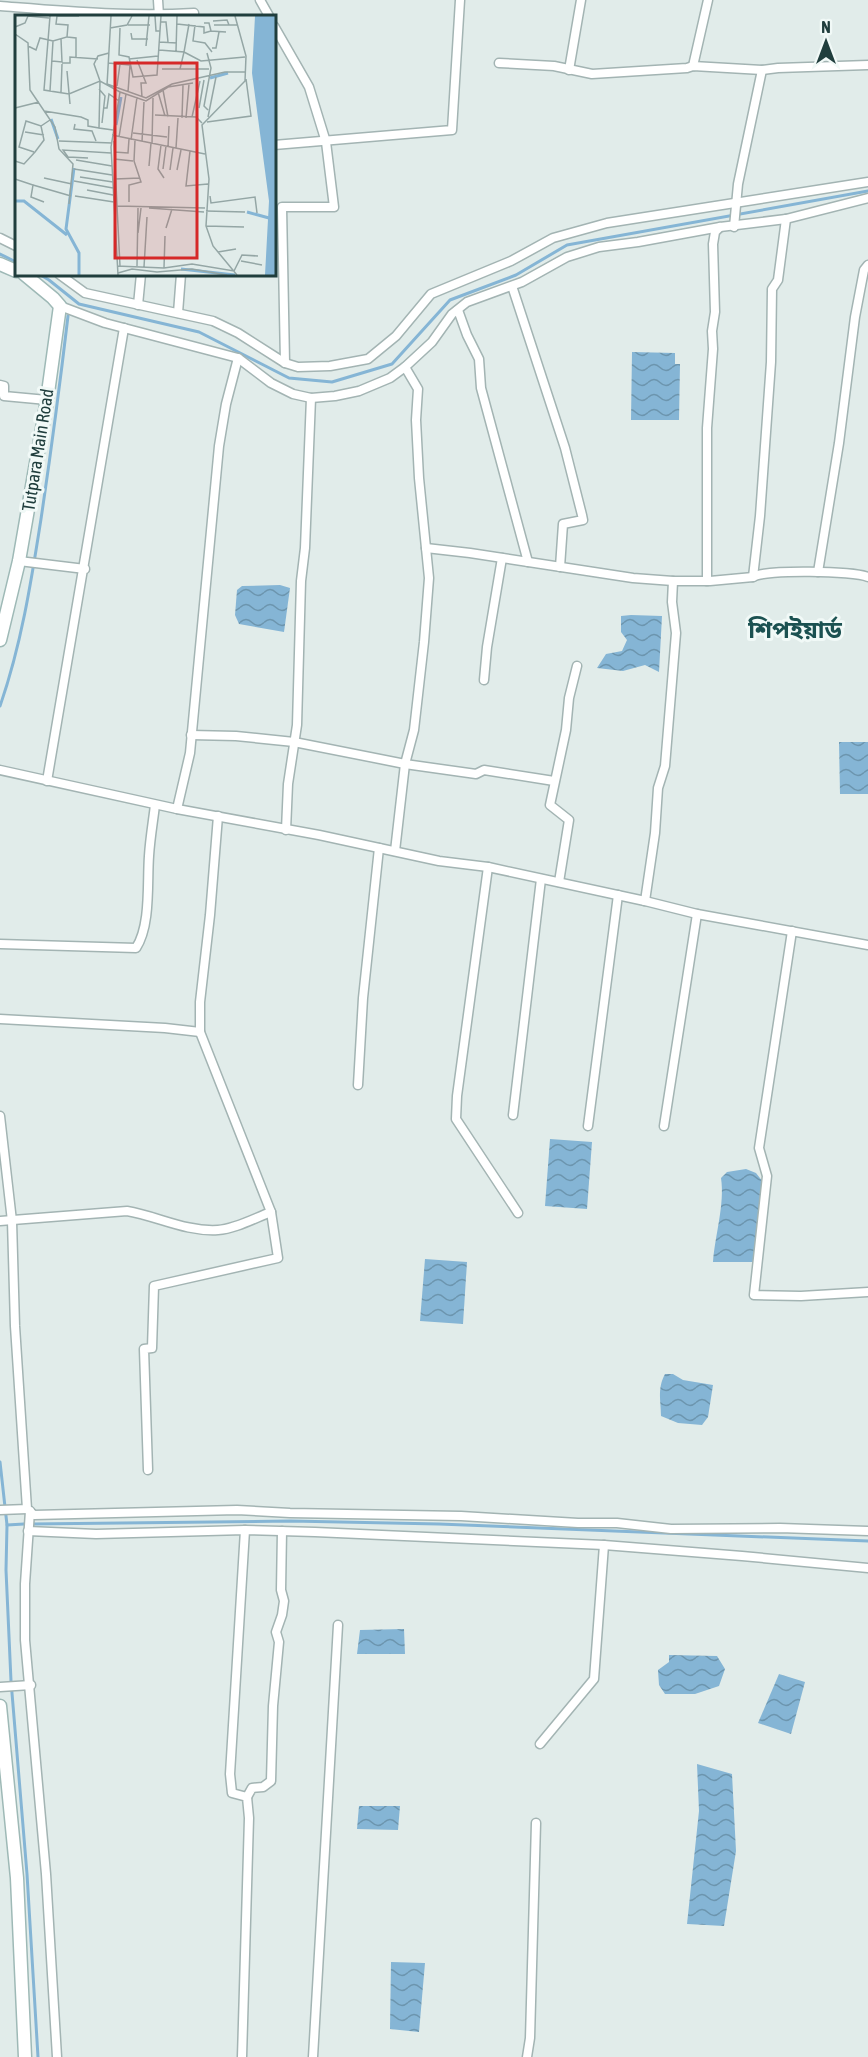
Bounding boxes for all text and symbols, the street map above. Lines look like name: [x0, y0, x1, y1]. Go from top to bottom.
north arrow: [796, 12, 856, 72]
inset map: [15, 15, 276, 276]
text: N: [821, 18, 831, 36]
street label: Tutpara Main Road: [17, 387, 58, 513]
district label: শিপইয়ার্ড: [747, 616, 843, 643]

